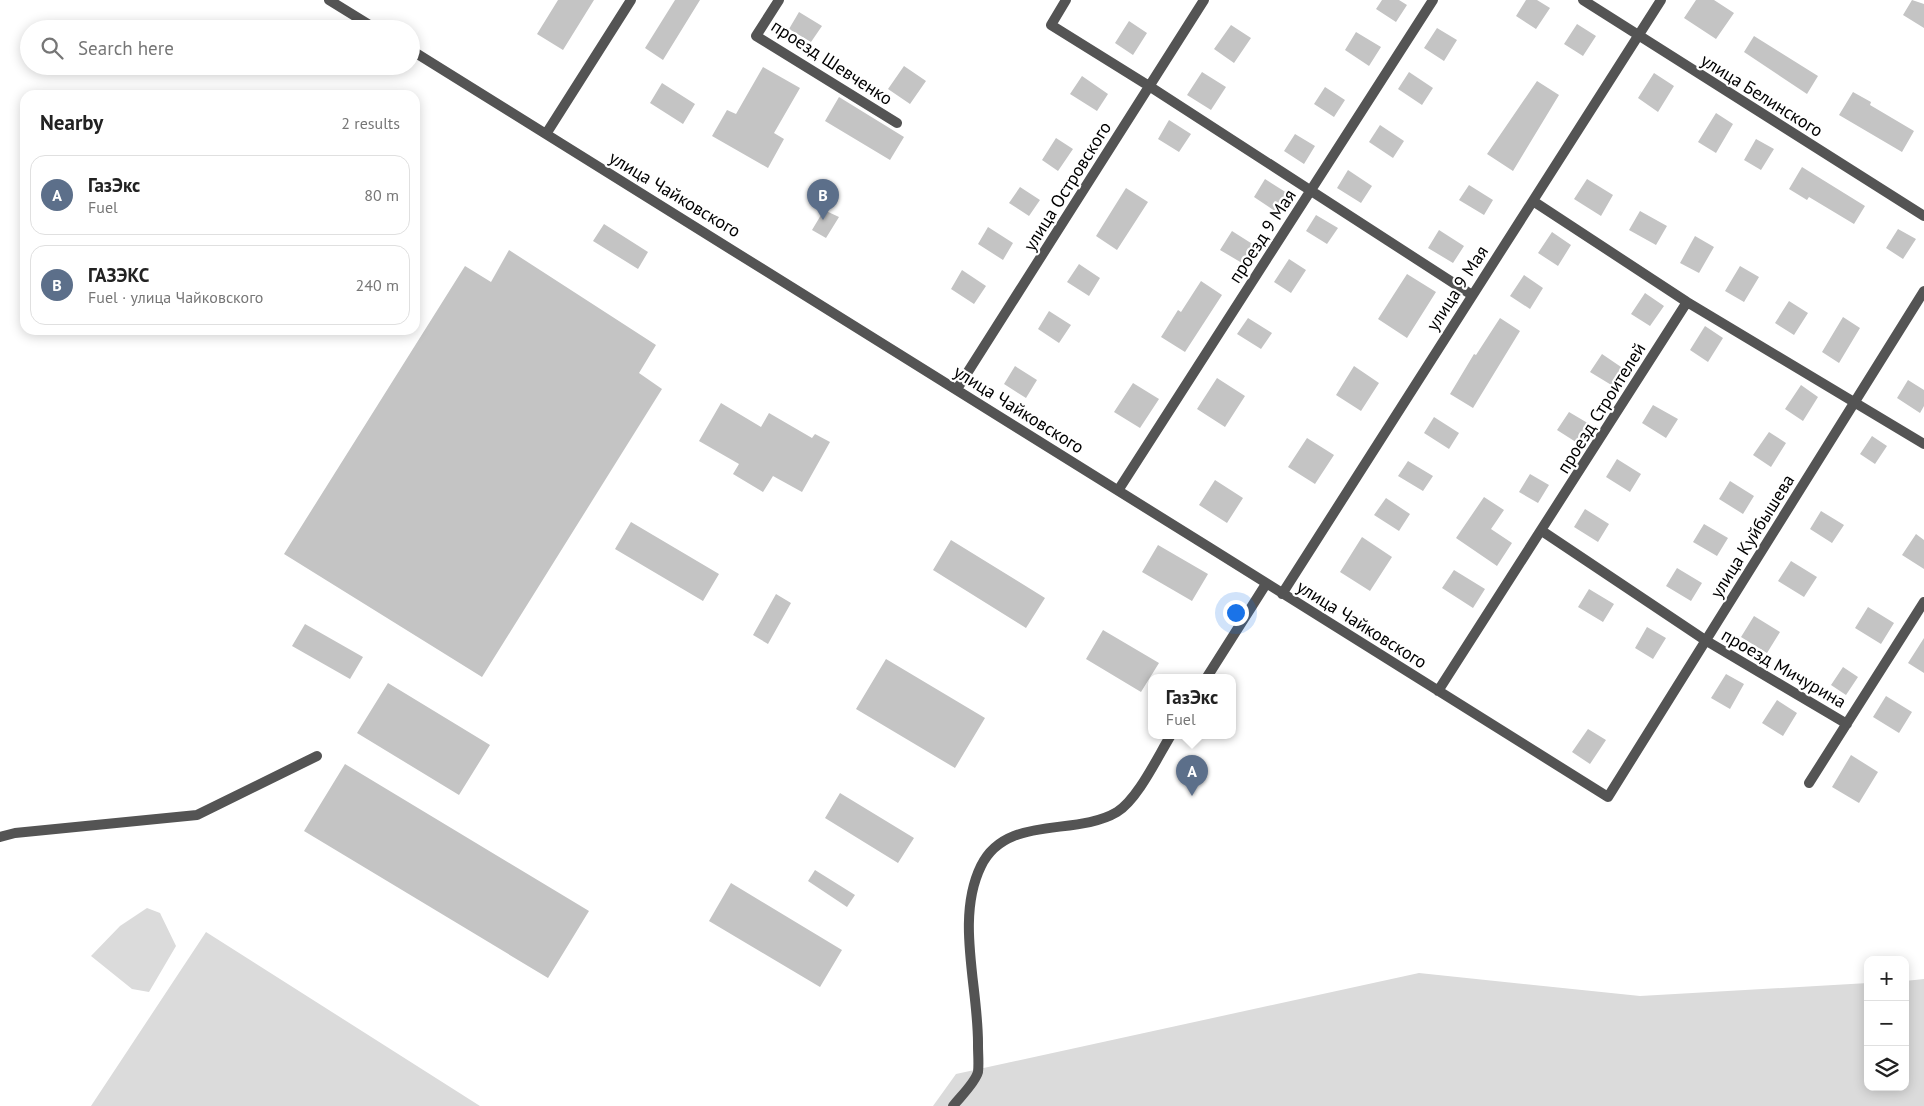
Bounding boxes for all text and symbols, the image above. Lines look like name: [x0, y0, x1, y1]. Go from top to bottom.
street label: проезд Шевченко: [767, 14, 897, 110]
search box: [20, 20, 420, 75]
icon: search: [38, 34, 66, 62]
text: Search here: [78, 36, 174, 60]
street label: улица Белинского: [1697, 48, 1827, 142]
text: Nearby: [40, 109, 103, 136]
text: 2 results: [341, 113, 400, 133]
street label: улица Островского: [1018, 117, 1116, 255]
street label: улица Чайковского: [605, 146, 745, 242]
text: ГазЭкс: [88, 173, 140, 197]
pin: B: [807, 179, 839, 220]
text: A: [52, 185, 62, 205]
text: 80 m: [364, 185, 399, 205]
street label: проезд 9 Мая: [1223, 185, 1301, 287]
text: Fuel: [88, 197, 118, 217]
street label: улица 9 Мая: [1421, 241, 1493, 335]
text: ГАЗЭКС: [88, 263, 149, 287]
text: B: [52, 275, 62, 295]
text: 240 m: [356, 275, 399, 295]
text: Fuel · улица Чайковского: [88, 287, 263, 307]
street label: проезд Строителей: [1552, 338, 1650, 478]
street label: улица Чайковского: [950, 360, 1088, 458]
street label: улица Куйбышева: [1705, 470, 1799, 602]
street label: улица Чайковского: [1293, 575, 1431, 673]
your location: [1223, 600, 1249, 626]
street label: проезд Мичурина: [1718, 623, 1850, 713]
popup: [1148, 674, 1236, 739]
text: ГазЭкс: [1166, 685, 1218, 709]
text: Fuel: [1166, 709, 1196, 729]
pin: A: [1176, 755, 1208, 796]
map controls: [1864, 956, 1909, 1091]
button: +: [1864, 956, 1909, 1001]
button: −: [1864, 1001, 1909, 1046]
button: layers: [1864, 1046, 1909, 1091]

